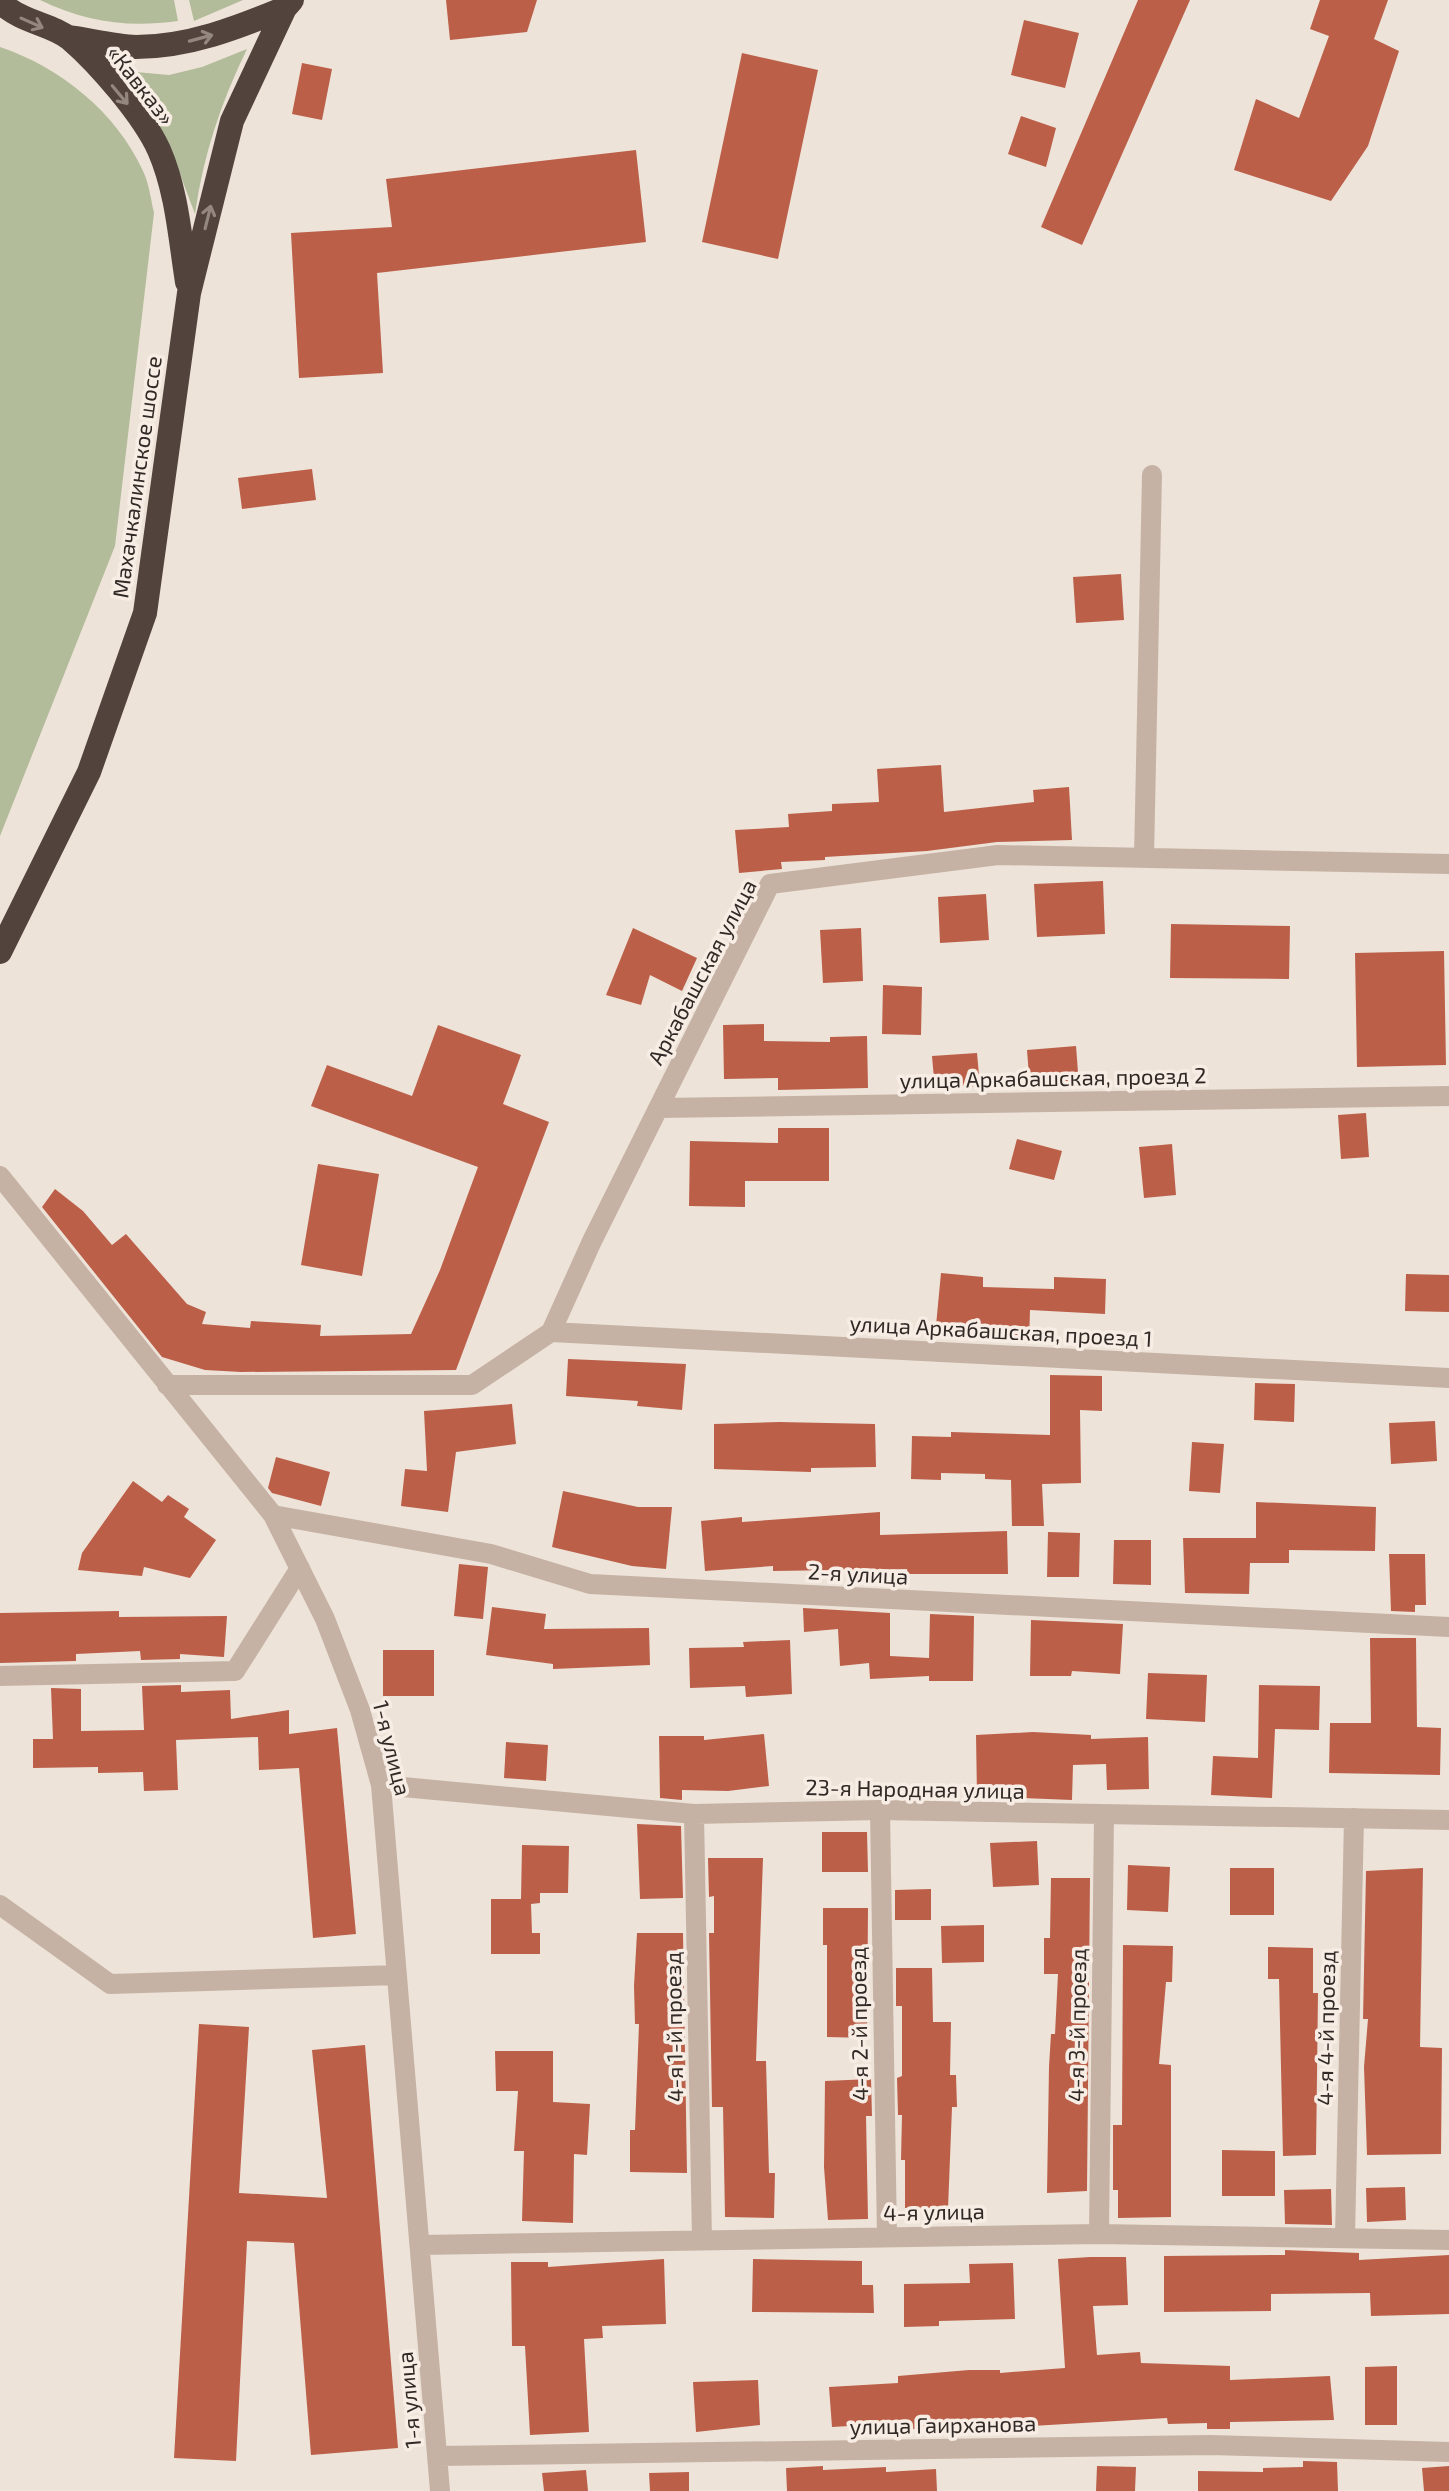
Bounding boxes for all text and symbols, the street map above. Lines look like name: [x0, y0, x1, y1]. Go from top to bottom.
one-way arrow: [20, 16, 44, 31]
one-way arrow: [187, 30, 213, 45]
street label: «Кавказ»: [103, 39, 181, 129]
one-way arrow: [111, 85, 129, 105]
one-way arrow: [201, 205, 216, 230]
street label: Махачкалинское шоссе: [106, 354, 166, 600]
street label: Аркабашская улица: [641, 874, 762, 1069]
street label: улица Аркабашская, проезд 2: [899, 1061, 1207, 1094]
street label: улица Аркабашская, проезд 1: [849, 1309, 1153, 1352]
street label: 2-я улица: [807, 1557, 909, 1590]
street label: 1-я улица: [368, 1698, 417, 1798]
street label: 23-я Народная улица: [805, 1773, 1025, 1804]
street label: 4-я 2-й проезд: [844, 1947, 872, 2101]
street label: 4-я 3-й проезд: [1062, 1948, 1090, 2102]
street label: 4-я 4-й проезд: [1311, 1950, 1339, 2106]
street label: 4-я 1-й проезд: [659, 1952, 687, 2102]
street label: 4-я улица: [883, 2197, 985, 2226]
street label: 1-я улица: [391, 2351, 426, 2450]
street label: улица Гаирханова: [849, 2409, 1037, 2440]

